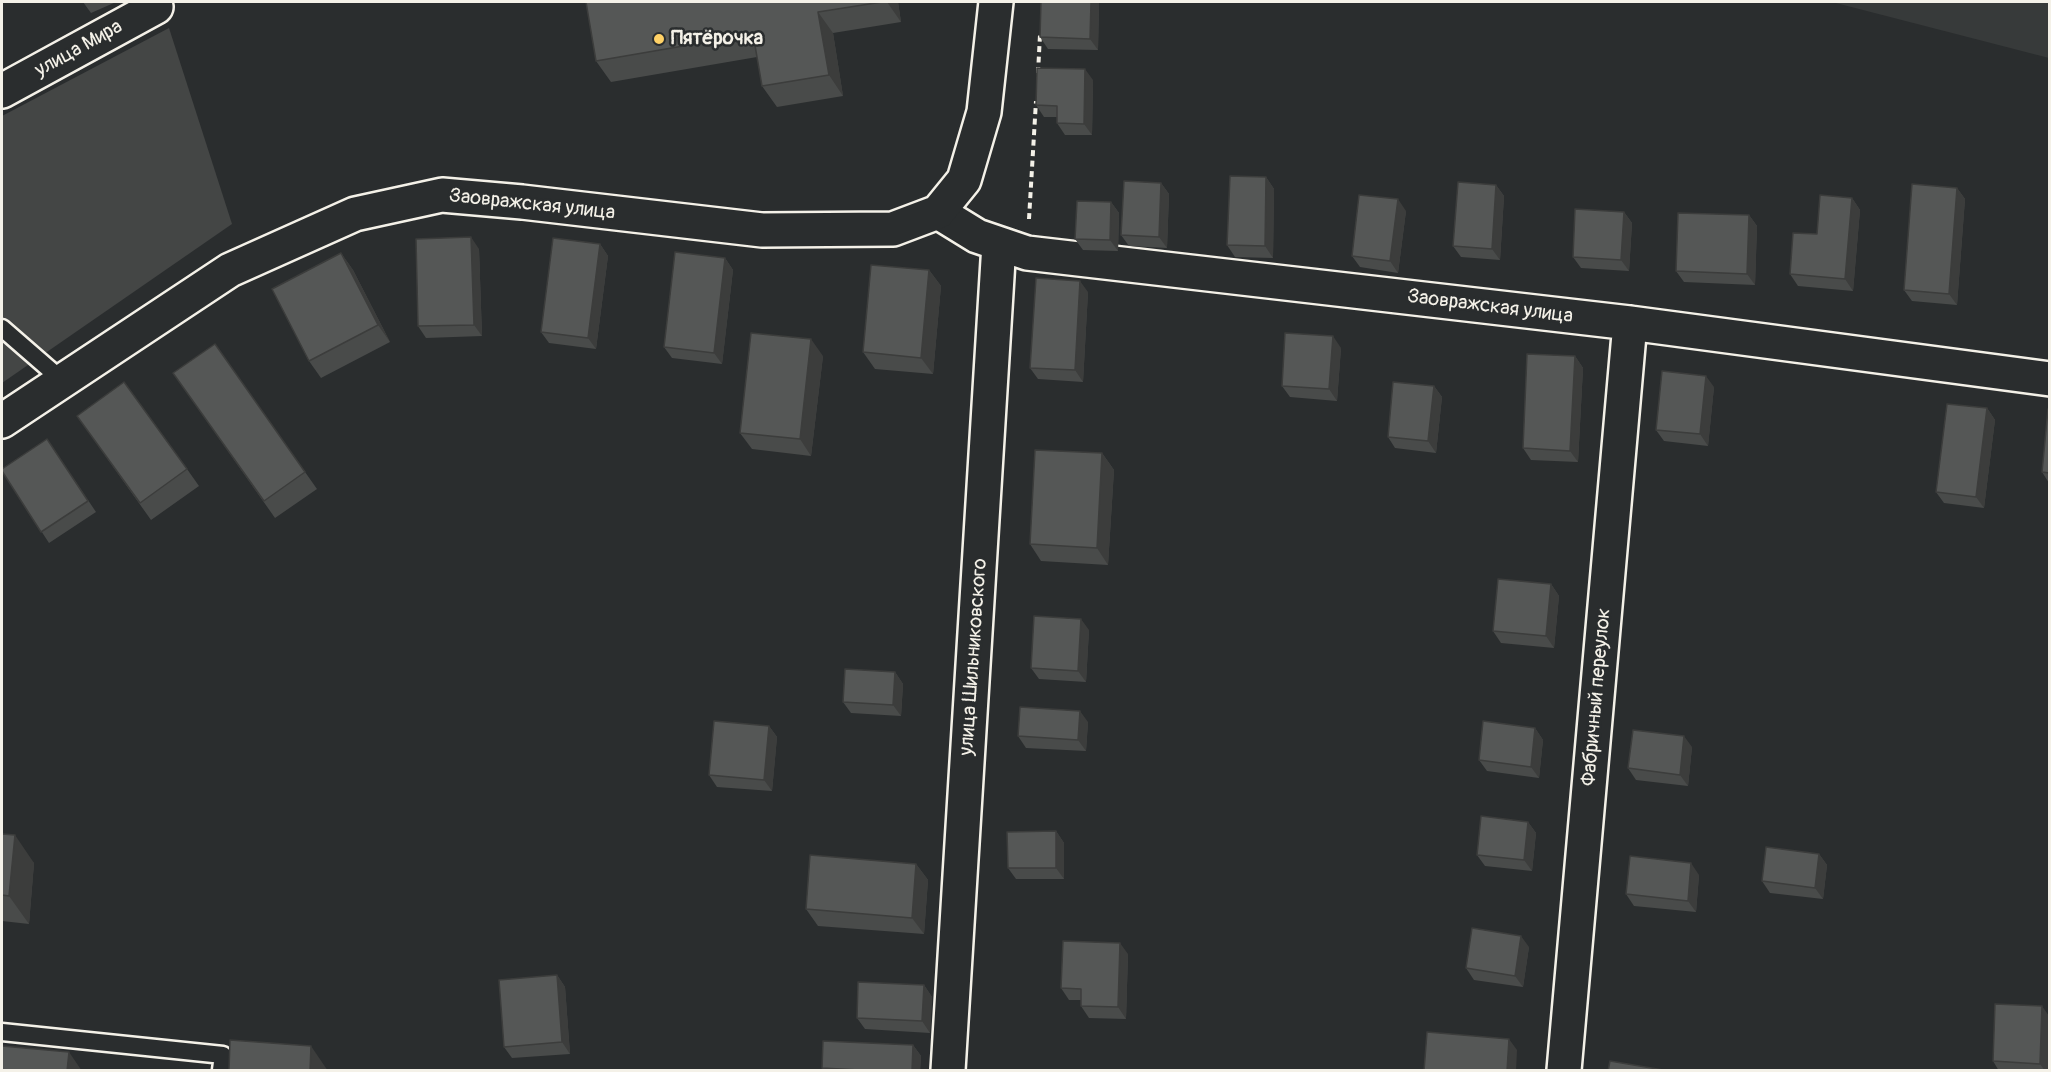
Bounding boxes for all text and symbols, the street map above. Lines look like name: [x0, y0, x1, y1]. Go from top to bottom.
street label: улица Мира: [31, 15, 127, 83]
place label: Пятёрочка: [671, 27, 763, 51]
marker: Пятёрочка: [652, 32, 666, 46]
street label: Заовражская улица: [448, 184, 616, 226]
street label: Заовражская улица: [1406, 285, 1574, 329]
street label: улица Шильниковского: [955, 558, 993, 756]
street label: Фабричный переулок: [1577, 607, 1617, 787]

